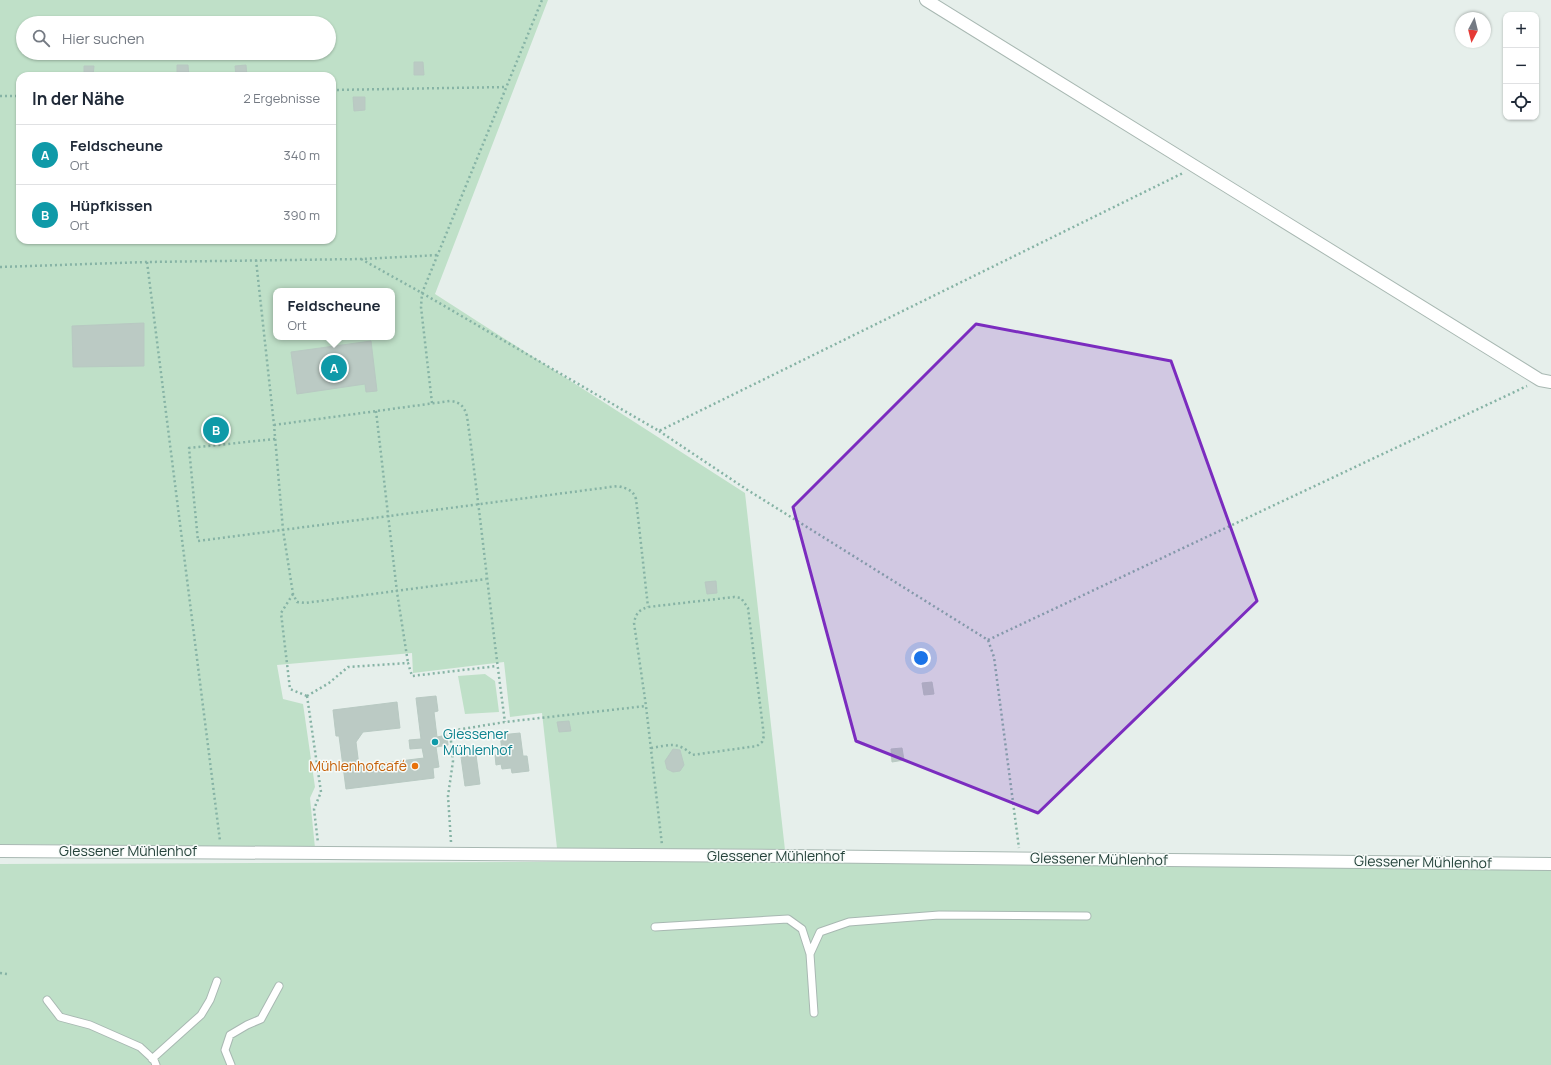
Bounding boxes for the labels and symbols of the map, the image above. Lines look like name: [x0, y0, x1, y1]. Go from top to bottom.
north arrow: [1455, 12, 1491, 48]
pin: A: [321, 353, 347, 383]
pin: B: [203, 415, 229, 445]
your location: [911, 648, 931, 668]
place label: Glessener Mühlenhof: [443, 724, 513, 759]
marker: Glessener Mühlenhof: [430, 737, 440, 747]
place label: Mühlenhofcafé: [309, 756, 407, 775]
marker: Mühlenhofcafé: [410, 761, 420, 771]
street label: Glessener Mühlenhof: [59, 841, 197, 860]
street label: Glessener Mühlenhof: [707, 846, 845, 865]
street label: Glessener Mühlenhof: [1030, 848, 1168, 869]
street label: Glessener Mühlenhof: [1354, 851, 1492, 872]

